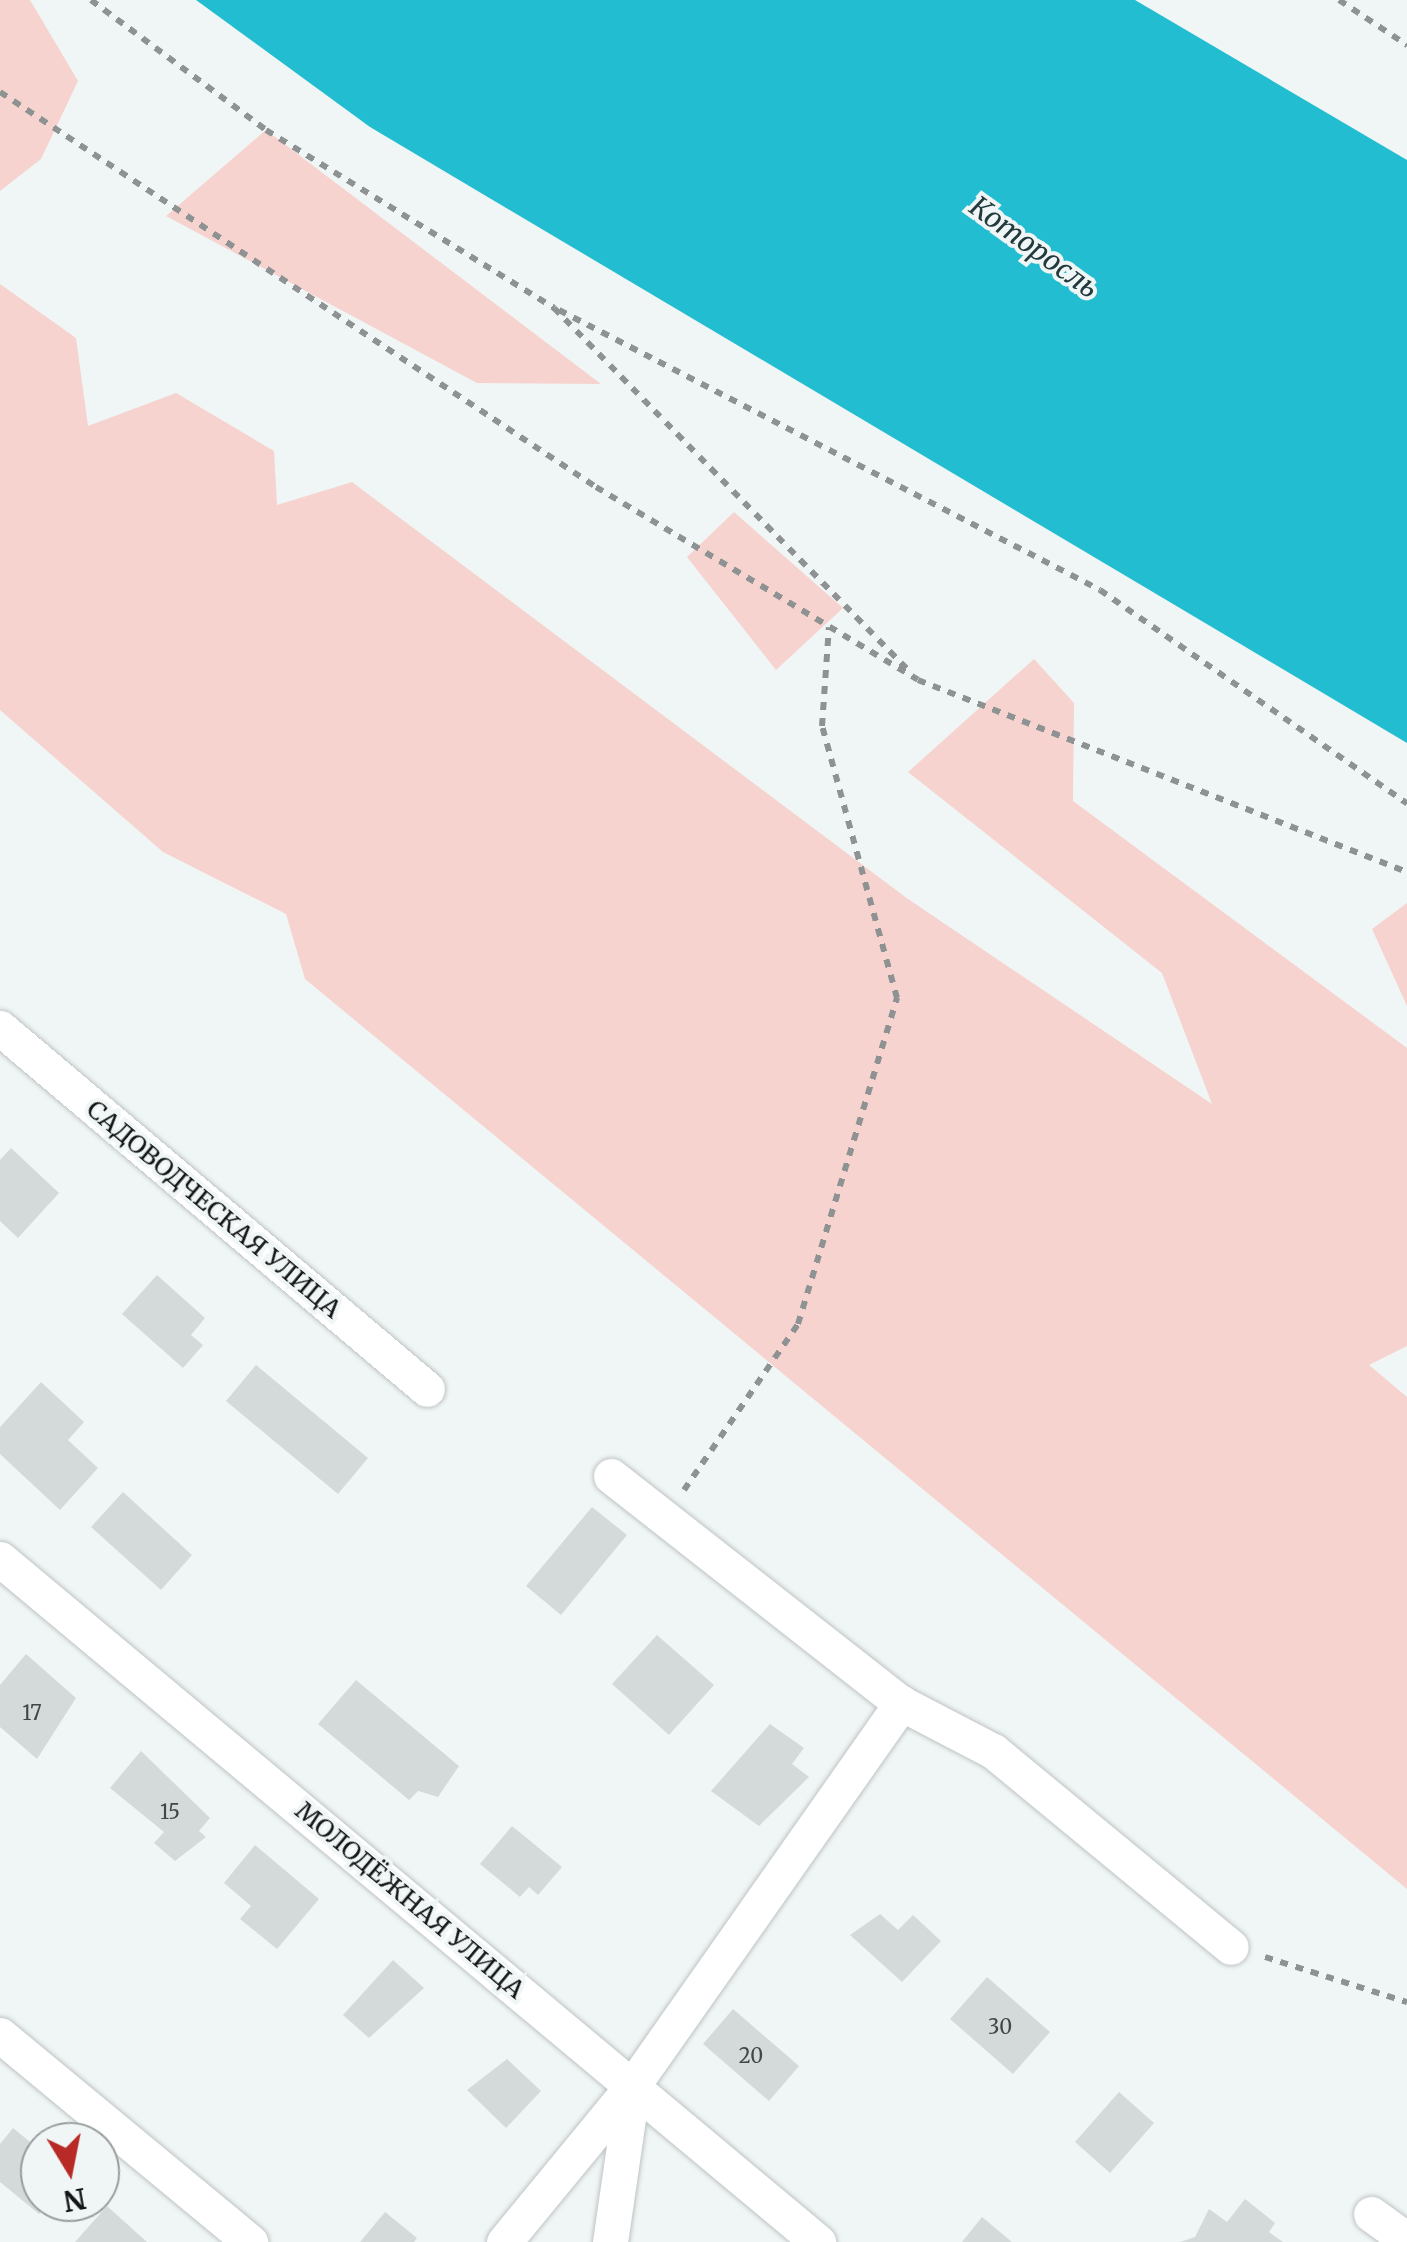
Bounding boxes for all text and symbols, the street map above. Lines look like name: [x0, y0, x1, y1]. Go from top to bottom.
water label: Которосль: [963, 189, 1105, 305]
street label: САДОВОДЧЕСКАЯ УЛИЦА: [81, 1094, 347, 1324]
house number: 17: [22, 1700, 42, 1724]
street label: МОЛОДЁЖНАЯ УЛИЦА: [289, 1795, 531, 2005]
house number: 15: [160, 1799, 180, 1823]
house number: 30: [988, 2014, 1012, 2038]
house number: 20: [739, 2043, 763, 2067]
north arrow: [20, 2122, 120, 2222]
text: N: [61, 2180, 89, 2219]

